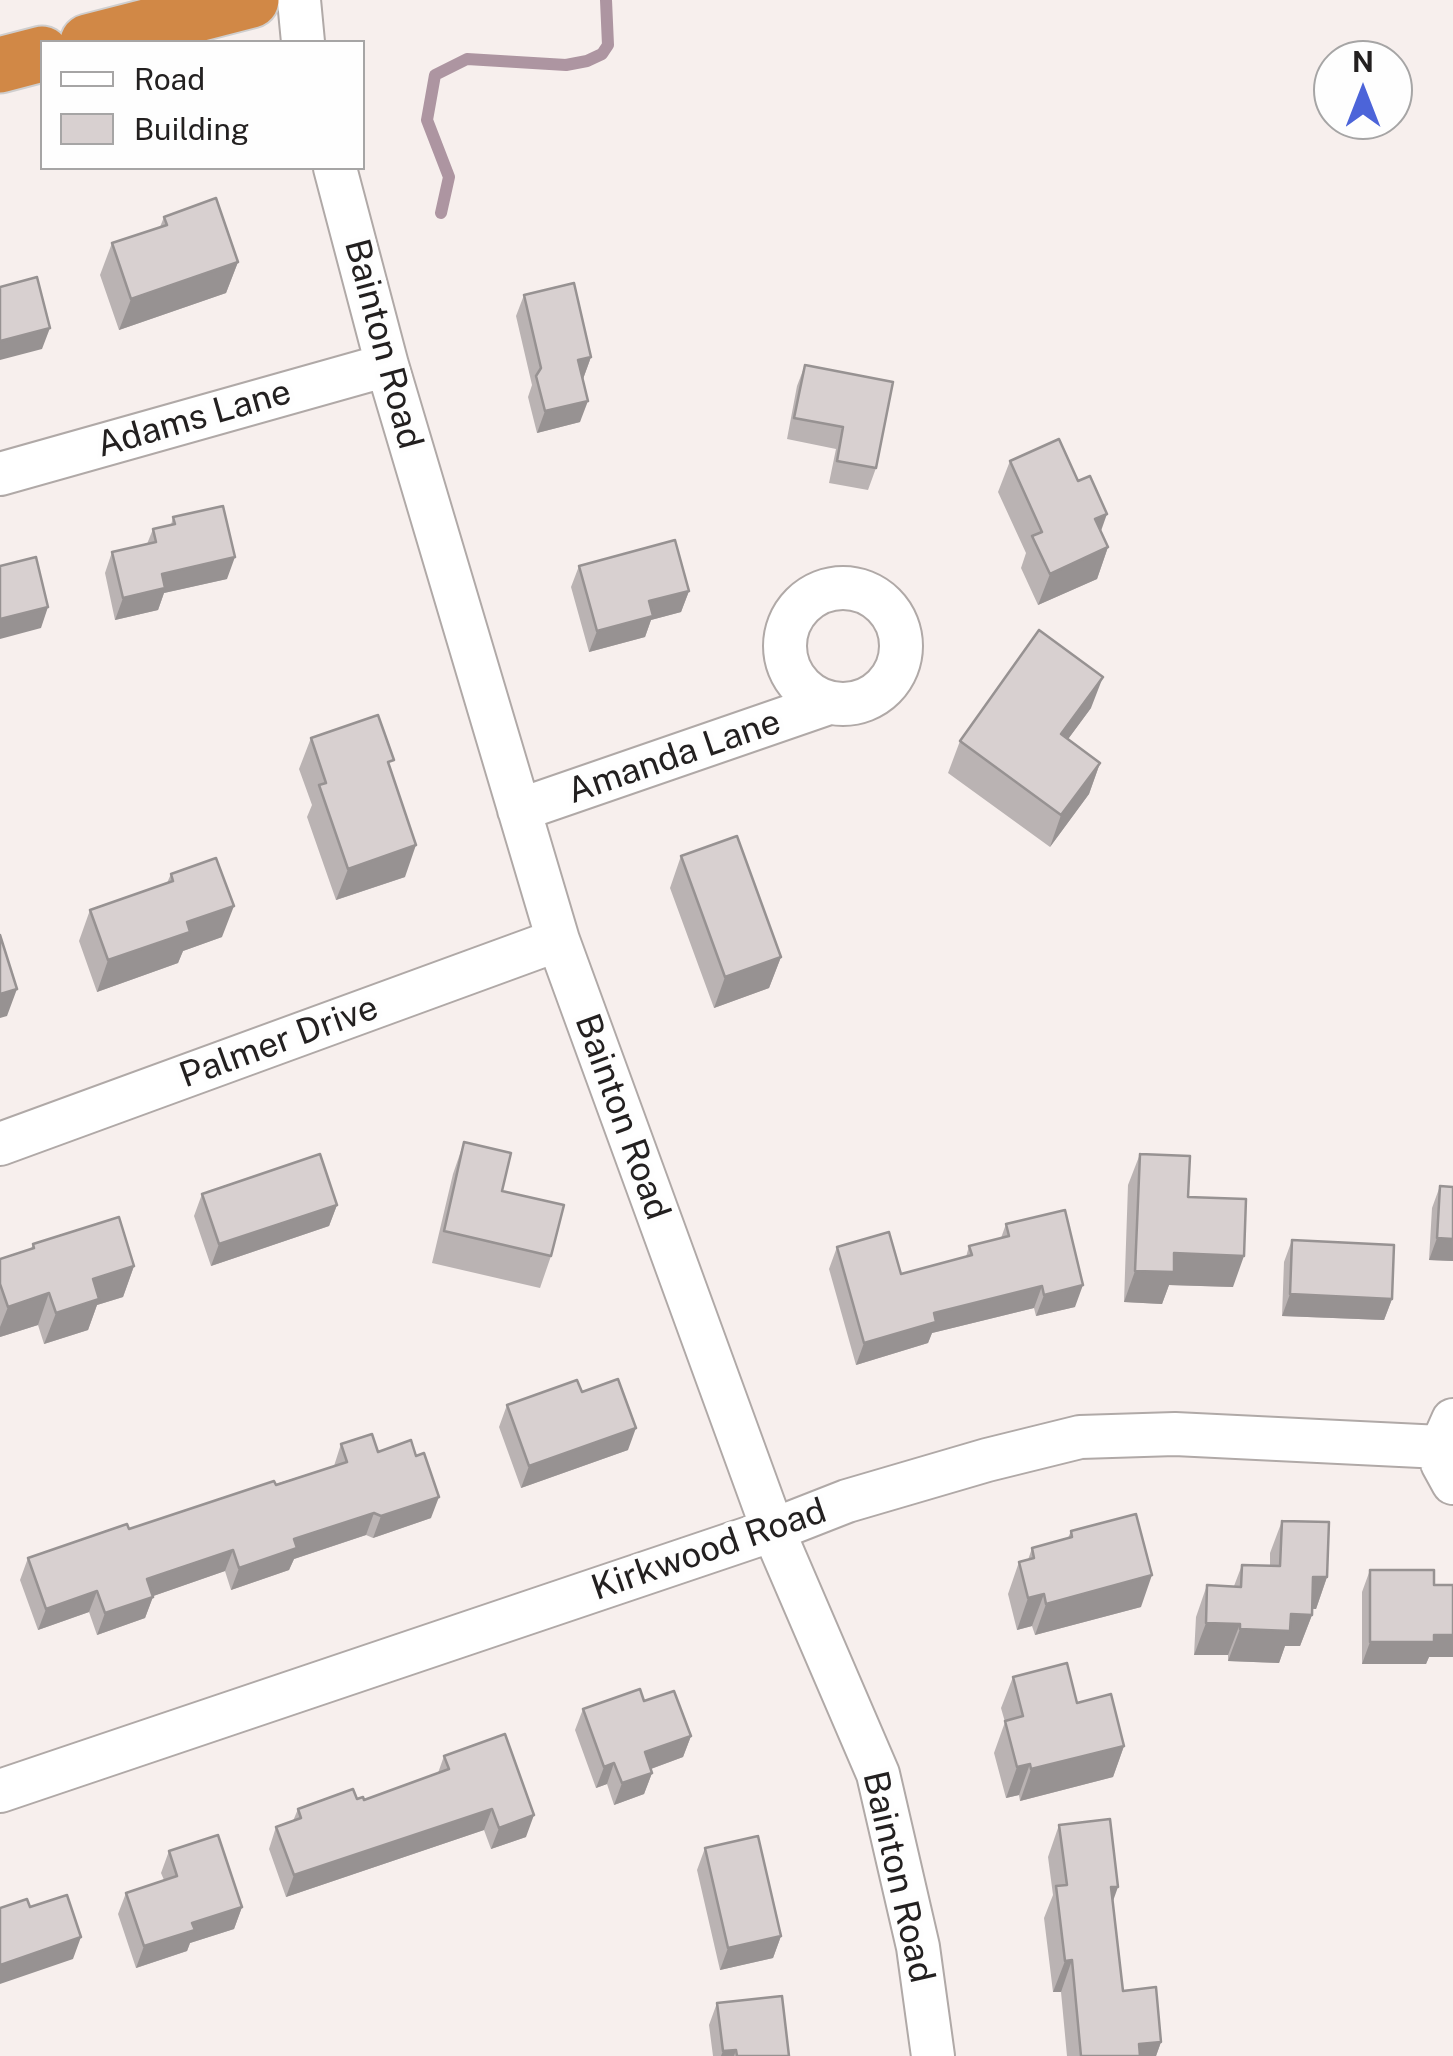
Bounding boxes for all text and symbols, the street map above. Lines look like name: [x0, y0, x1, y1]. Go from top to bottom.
legend: [40, 40, 365, 170]
north arrow: [1313, 40, 1413, 140]
text: N: [1352, 45, 1374, 78]
text: Road: [134, 61, 205, 97]
text: Building: [134, 111, 249, 147]
street label: Bainton Road: [335, 234, 431, 454]
street label: Adams Lane: [92, 371, 296, 467]
street label: Amanda Lane: [562, 701, 786, 813]
street label: Palmer Drive: [174, 987, 384, 1097]
street label: Bainton Road: [565, 1008, 679, 1226]
street label: Kirkwood Road: [586, 1490, 832, 1610]
street label: Bainton Road: [853, 1767, 943, 1987]

